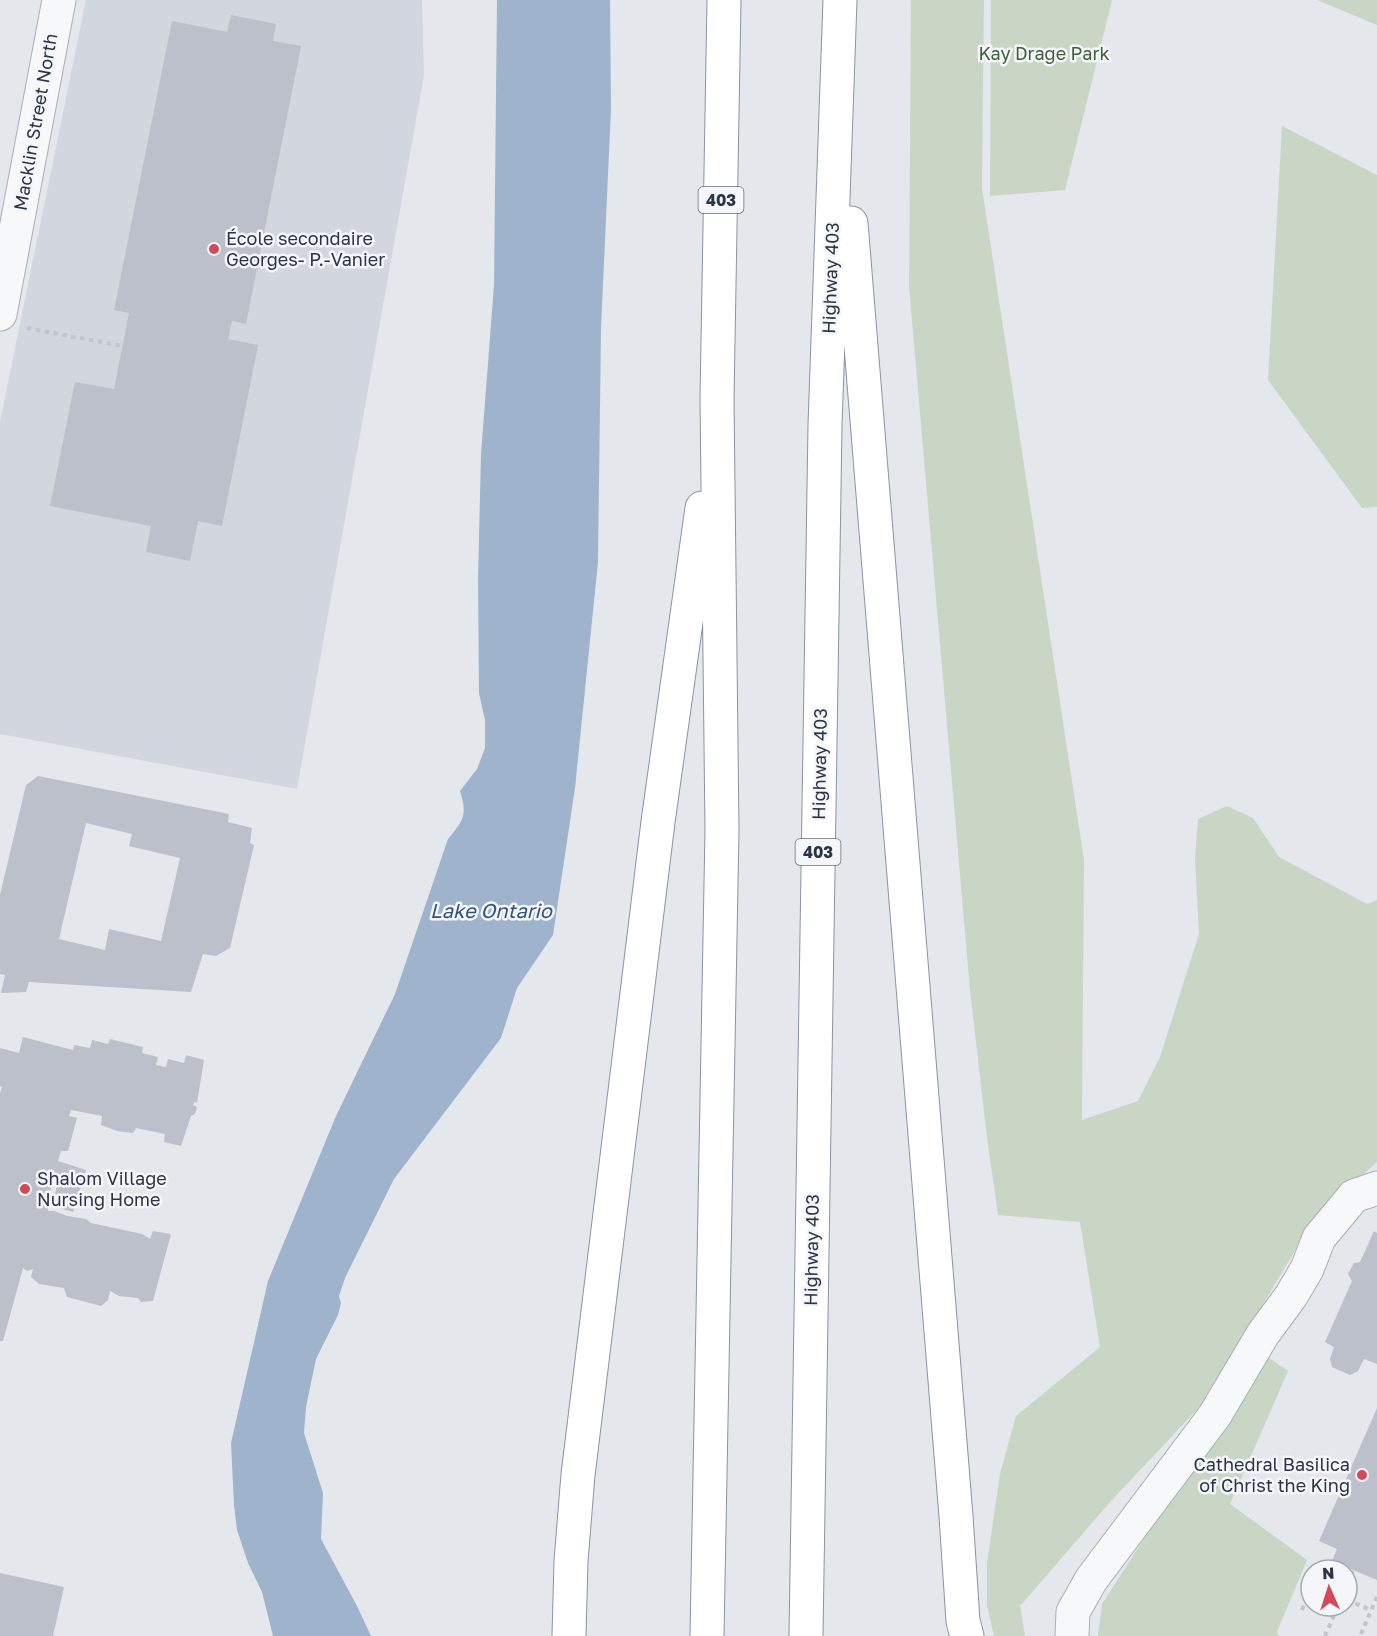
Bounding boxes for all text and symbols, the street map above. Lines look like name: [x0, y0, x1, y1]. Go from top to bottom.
street label: Macklin Street North: [9, 31, 61, 212]
park label: Kay Drage Park: [978, 42, 1110, 64]
road number: 403: [698, 187, 744, 213]
street label: Highway 403: [817, 222, 843, 334]
place label: École secondaire Georges- P.-Vanier: [226, 227, 385, 270]
marker: École secondaire Georges- P.-Vanier: [207, 242, 221, 256]
street label: Highway 403: [807, 708, 831, 820]
road number: 403: [796, 839, 840, 865]
water label: Lake Ontario: [430, 898, 553, 922]
place label: Shalom Village Nursing Home: [37, 1167, 167, 1210]
marker: Shalom Village Nursing Home: [18, 1182, 32, 1196]
street label: Highway 403: [799, 1194, 823, 1306]
place label: Cathedral Basilica of Christ the King: [1194, 1453, 1350, 1496]
marker: Cathedral Basilica of Christ the King: [1355, 1468, 1369, 1482]
north arrow: [1299, 1558, 1359, 1618]
text: N: [1322, 1563, 1335, 1583]

